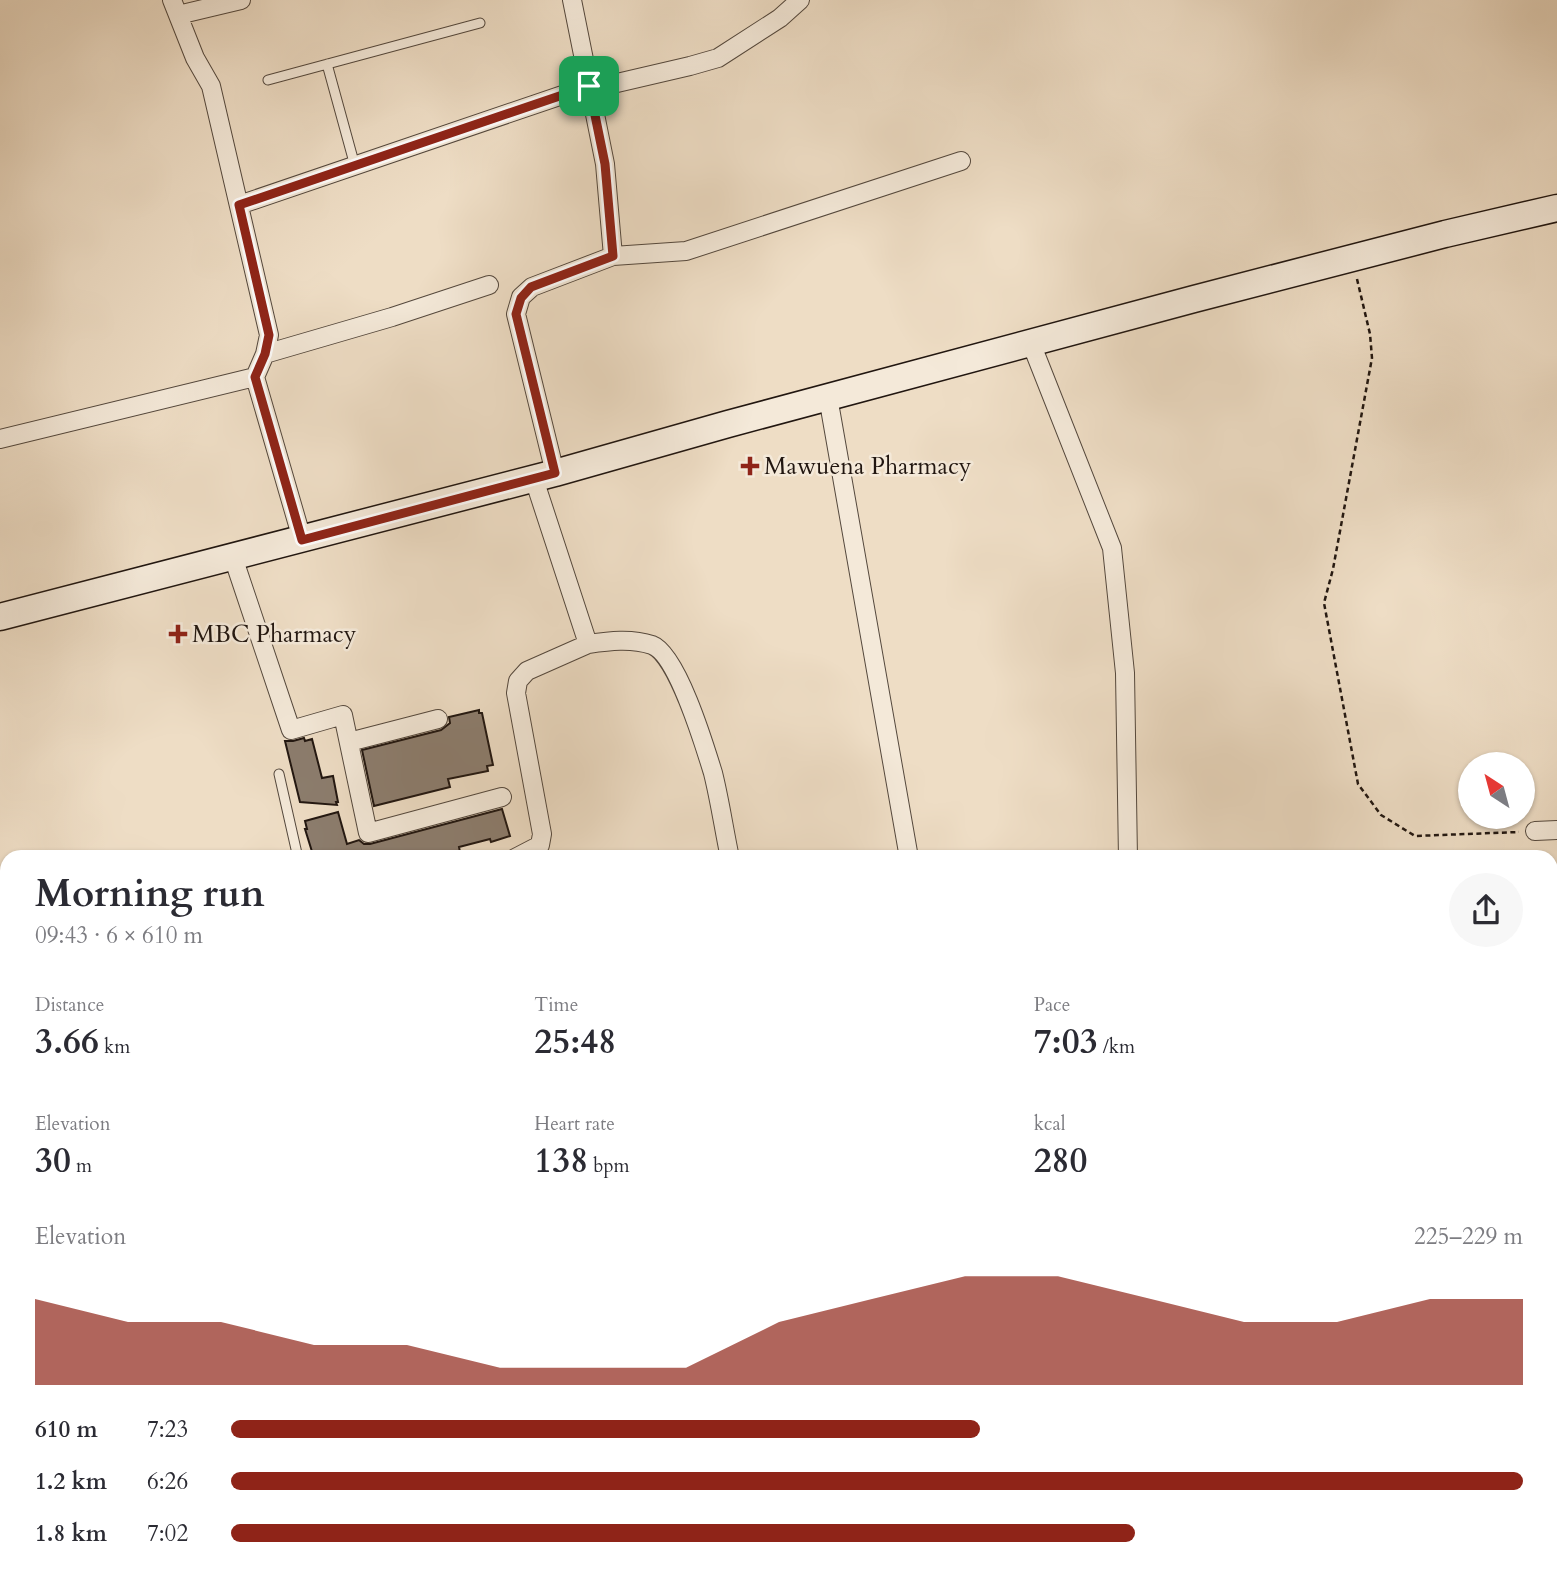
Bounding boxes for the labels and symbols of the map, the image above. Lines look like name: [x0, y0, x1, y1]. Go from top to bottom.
pin: [559, 56, 619, 116]
place label: Mawuena Pharmacy: [764, 450, 972, 483]
marker: Mawuena Pharmacy: [742, 458, 758, 474]
place label: MBC Pharmacy: [192, 618, 357, 651]
marker: MBC Pharmacy: [170, 626, 186, 642]
north arrow: [1458, 752, 1535, 830]

